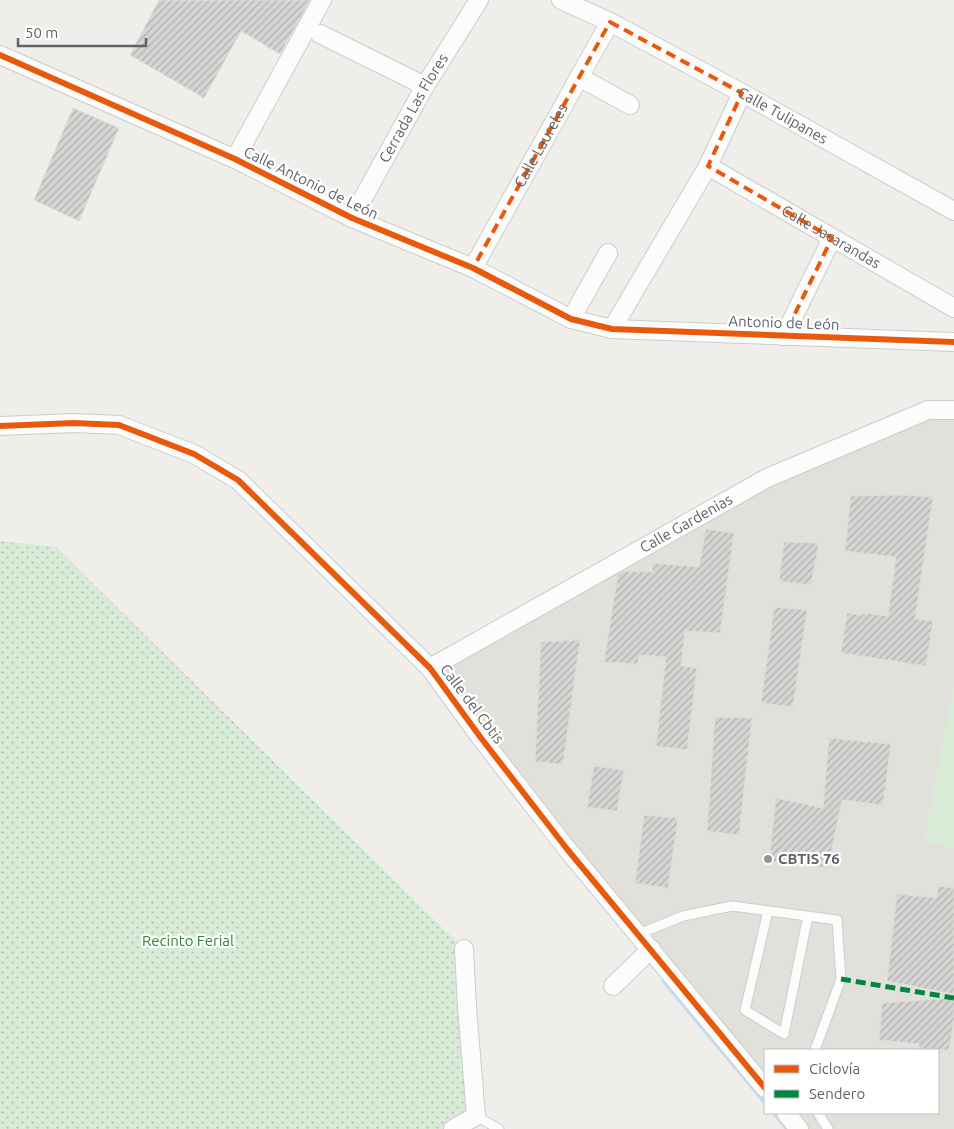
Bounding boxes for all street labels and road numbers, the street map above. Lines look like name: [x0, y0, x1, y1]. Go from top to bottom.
street label: Cerrada Las Flores: [375, 50, 451, 165]
street label: Calle Tulipanes: [735, 83, 831, 147]
street label: Calle Laureles: [511, 101, 571, 190]
street label: Calle Antonio de León: [241, 143, 381, 223]
street label: Calle Jacarandas: [779, 201, 884, 272]
street label: Antonio de León: [728, 312, 840, 333]
street label: Calle Gardenias: [637, 490, 735, 556]
street label: Calle del Cbtis: [437, 661, 508, 747]

